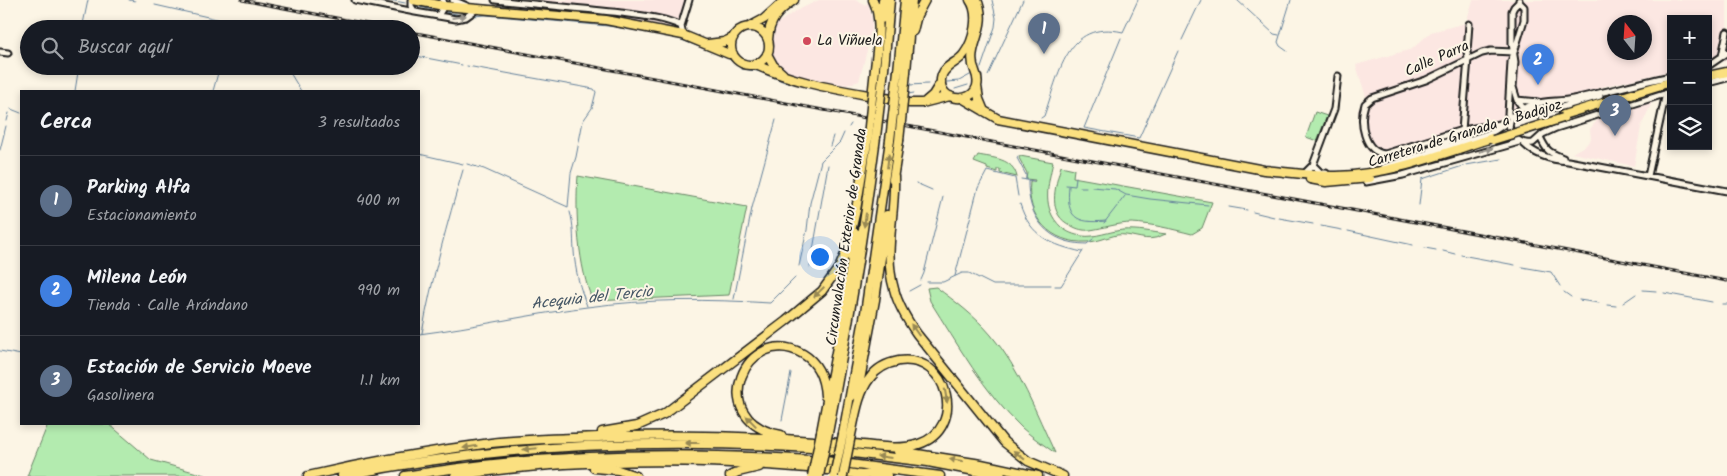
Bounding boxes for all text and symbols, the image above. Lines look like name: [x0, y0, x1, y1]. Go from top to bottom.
one-way arrow: [451, 13, 467, 21]
pin: 1: [1028, 13, 1060, 54]
north arrow: [1607, 15, 1652, 60]
map controls: [1667, 15, 1712, 150]
button: +: [1667, 15, 1712, 60]
search box: [20, 20, 420, 75]
place label: La Viñuela: [817, 29, 882, 53]
text: Buscar aquí: [78, 33, 170, 63]
icon: search: [38, 34, 66, 62]
street label: Calle Parra: [1401, 34, 1473, 84]
marker: La Viñuela: [801, 35, 813, 47]
pin: 2: [1522, 44, 1554, 85]
button: −: [1667, 60, 1712, 105]
street label: Carretera de Granada a Badajoz: [1365, 93, 1565, 175]
pin: 3: [1599, 95, 1631, 136]
button: layers: [1667, 105, 1712, 150]
text: Cerca: [40, 106, 92, 139]
text: 3 resultados: [318, 110, 400, 135]
street label: Circunvalación Exterior de Granada: [820, 127, 874, 347]
one-way arrow: [1478, 146, 1493, 154]
one-way arrow: [884, 153, 892, 169]
text: Parking Alfa: [87, 173, 190, 203]
text: 1: [54, 188, 58, 213]
text: 400 m: [356, 188, 400, 213]
text: Estacionamiento: [87, 203, 197, 228]
one-way arrow: [861, 213, 869, 229]
your location: [807, 244, 833, 270]
text: Milena León: [87, 263, 187, 293]
text: 2: [51, 278, 61, 303]
text: 990 m: [357, 278, 400, 303]
water label: Acequia del Tercio: [530, 279, 656, 317]
one-way arrow: [814, 286, 826, 298]
text: Tienda · Calle Arándano: [87, 293, 248, 318]
one-way arrow: [910, 324, 920, 337]
text: Estación de Servicio Moeve: [87, 353, 312, 383]
text: 3: [52, 368, 60, 393]
text: 1.1 km: [360, 368, 400, 393]
text: Gasolinera: [87, 383, 155, 408]
one-way arrow: [943, 388, 951, 404]
one-way arrow: [745, 415, 757, 427]
one-way arrow: [684, 439, 700, 447]
one-way arrow: [462, 443, 478, 451]
one-way arrow: [522, 445, 538, 453]
one-way arrow: [1013, 449, 1026, 460]
one-way arrow: [876, 452, 892, 460]
one-way arrow: [947, 455, 963, 463]

